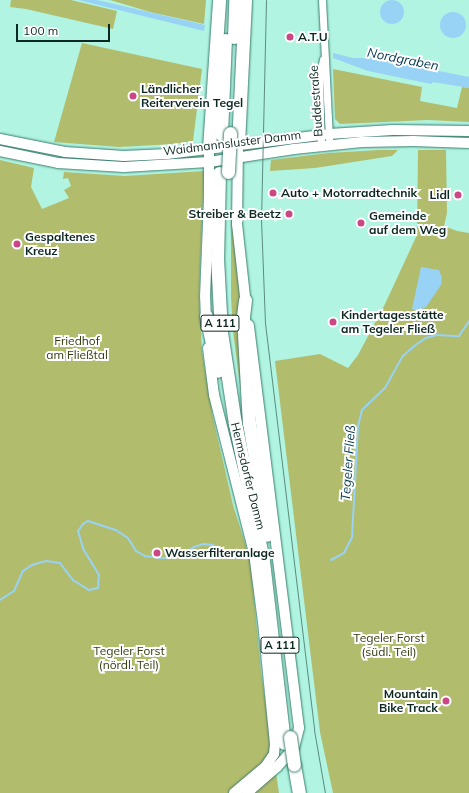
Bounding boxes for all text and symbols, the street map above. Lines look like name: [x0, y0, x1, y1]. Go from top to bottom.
scale bar: [18, 16, 112, 42]
text: 100 m: [23, 23, 58, 38]
place label: A.T.U: [298, 30, 328, 44]
marker: A.T.U: [285, 32, 295, 42]
water label: Nordgraben: [366, 44, 440, 74]
street label: Buddestraße: [306, 65, 326, 137]
place label: Ländlicher Reiterverein Tegel: [141, 82, 243, 110]
marker: Ländlicher Reiterverein Tegel: [128, 91, 138, 101]
street label: Waidmannsluster Damm: [162, 127, 302, 159]
place label: Auto + Motorradtechnik: [281, 186, 417, 200]
marker: Auto + Motorradtechnik: [268, 188, 278, 198]
place label: Lidl: [430, 188, 450, 202]
marker: Lidl: [453, 190, 463, 200]
place label: Streiber & Beetz: [189, 207, 281, 221]
marker: Streiber & Beetz: [284, 209, 294, 219]
place label: Gemeinde auf dem Weg: [369, 209, 446, 237]
marker: Gemeinde auf dem Weg: [356, 218, 366, 228]
place label: Gespaltenes Kreuz: [25, 230, 95, 258]
marker: Gespaltenes Kreuz: [12, 239, 22, 249]
place label: Kindertagesstätte am Tegeler Fließ: [341, 308, 444, 336]
road number: A 111: [200, 314, 240, 332]
marker: Kindertagesstätte am Tegeler Fließ: [328, 317, 338, 327]
park label: Friedhof am Fließtal: [46, 334, 108, 362]
street label: Hermsdorfer Damm: [228, 421, 268, 531]
water label: Tegeler Fließ: [338, 425, 358, 501]
place label: Wasserfilteranlage: [165, 546, 274, 560]
marker: Wasserfilteranlage: [152, 548, 162, 558]
park label: Tegeler Forst (südl. Teil): [353, 631, 425, 659]
road number: A 111: [260, 636, 300, 654]
park label: Tegeler Forst (nördl. Teil): [93, 644, 165, 672]
place label: Mountain Bike Track: [379, 687, 438, 715]
marker: Mountain Bike Track: [441, 696, 451, 706]

